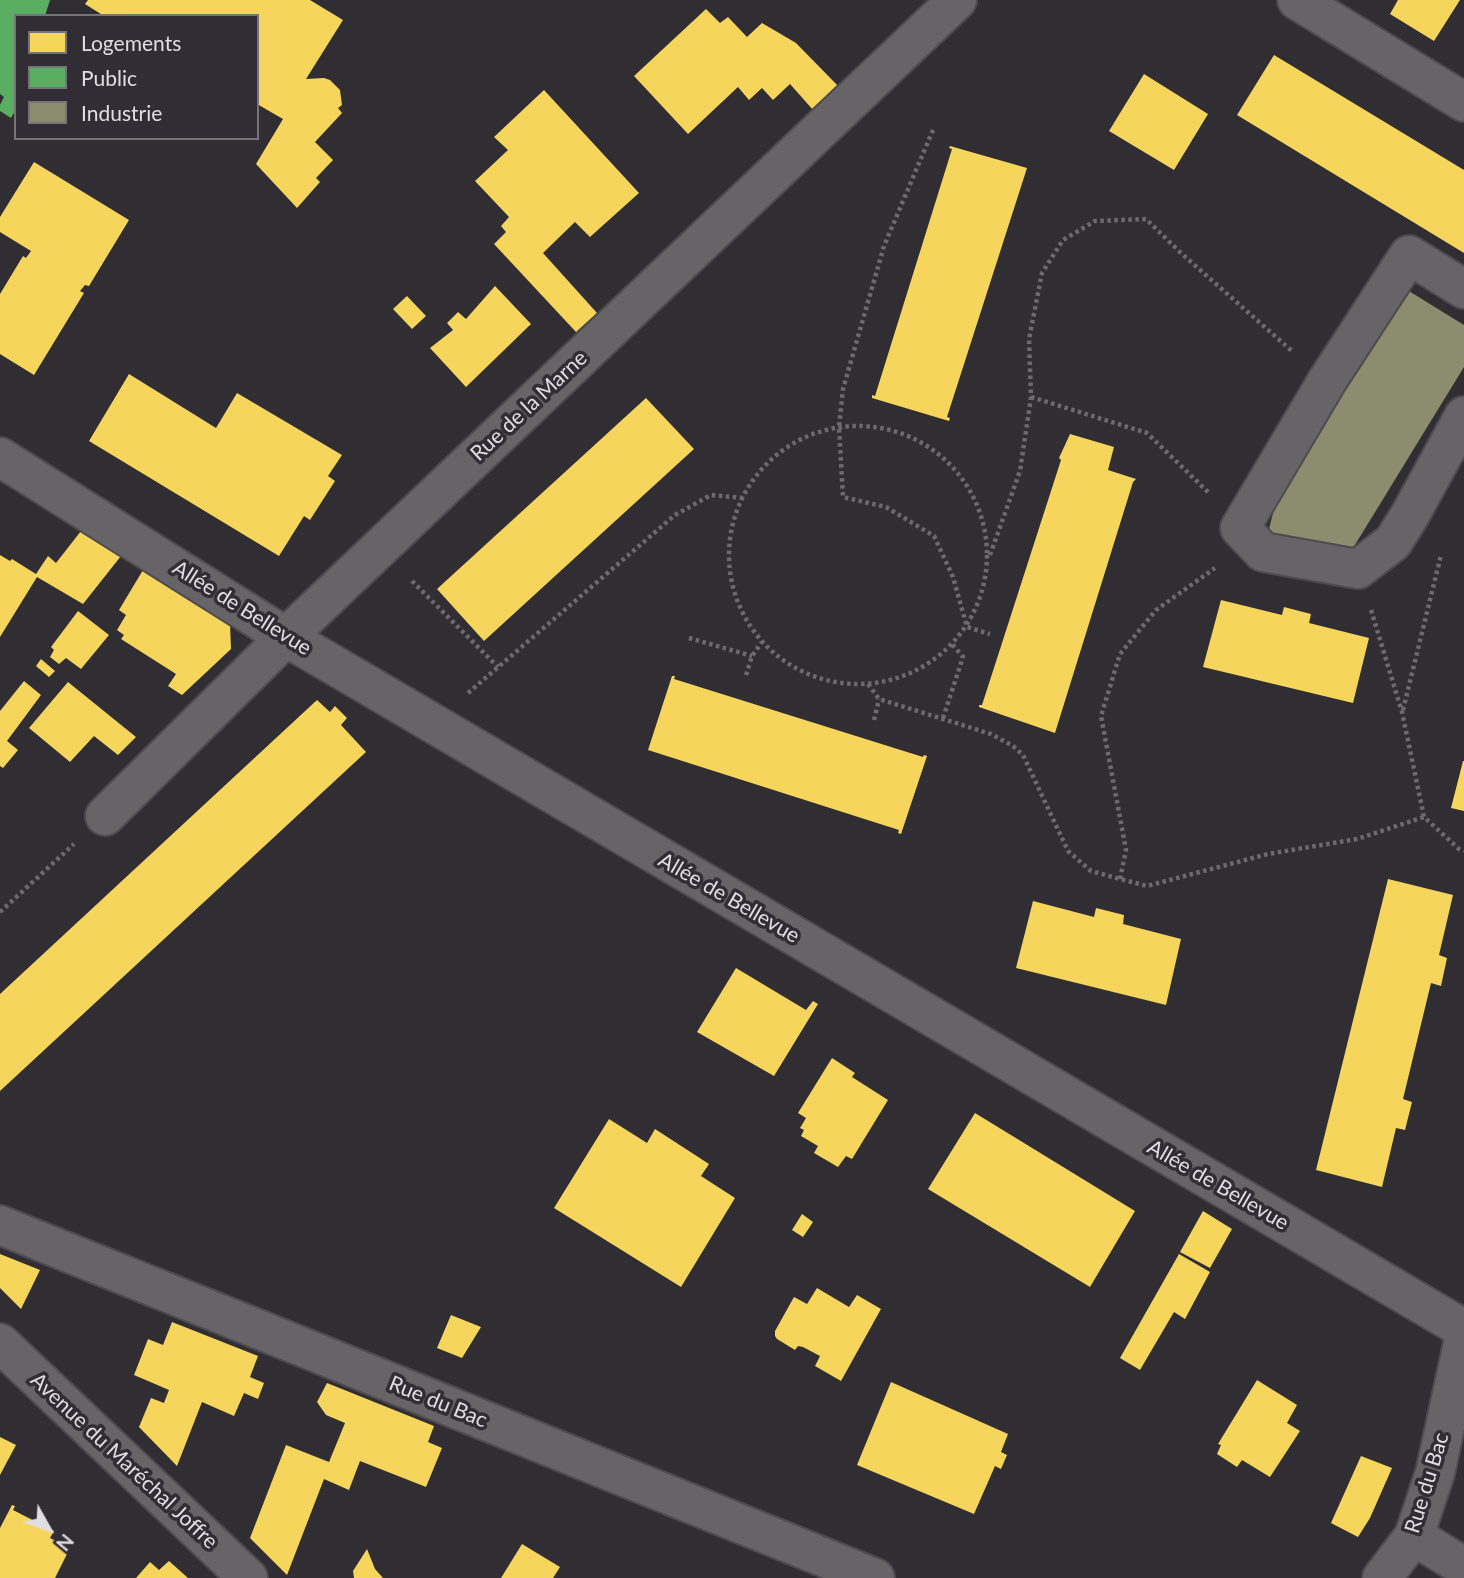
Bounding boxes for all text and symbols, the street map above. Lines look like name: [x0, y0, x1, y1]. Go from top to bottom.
legend: [14, 14, 259, 140]
text: Logements: [81, 30, 181, 55]
text: Public: [81, 65, 137, 90]
text: Industrie: [81, 100, 162, 125]
street label: Rue de la Marne: [466, 346, 592, 466]
street label: Allée de Bellevue: [168, 555, 316, 661]
street label: Allée de Bellevue: [654, 847, 804, 949]
street label: Allée de Bellevue: [1143, 1134, 1293, 1236]
street label: Avenue du Maréchal Joffre: [25, 1368, 223, 1554]
street label: Rue du Bac: [385, 1371, 491, 1433]
street label: Rue du Bac: [1400, 1430, 1454, 1536]
north arrow: [14, 1494, 84, 1564]
text: N: [52, 1530, 79, 1556]

